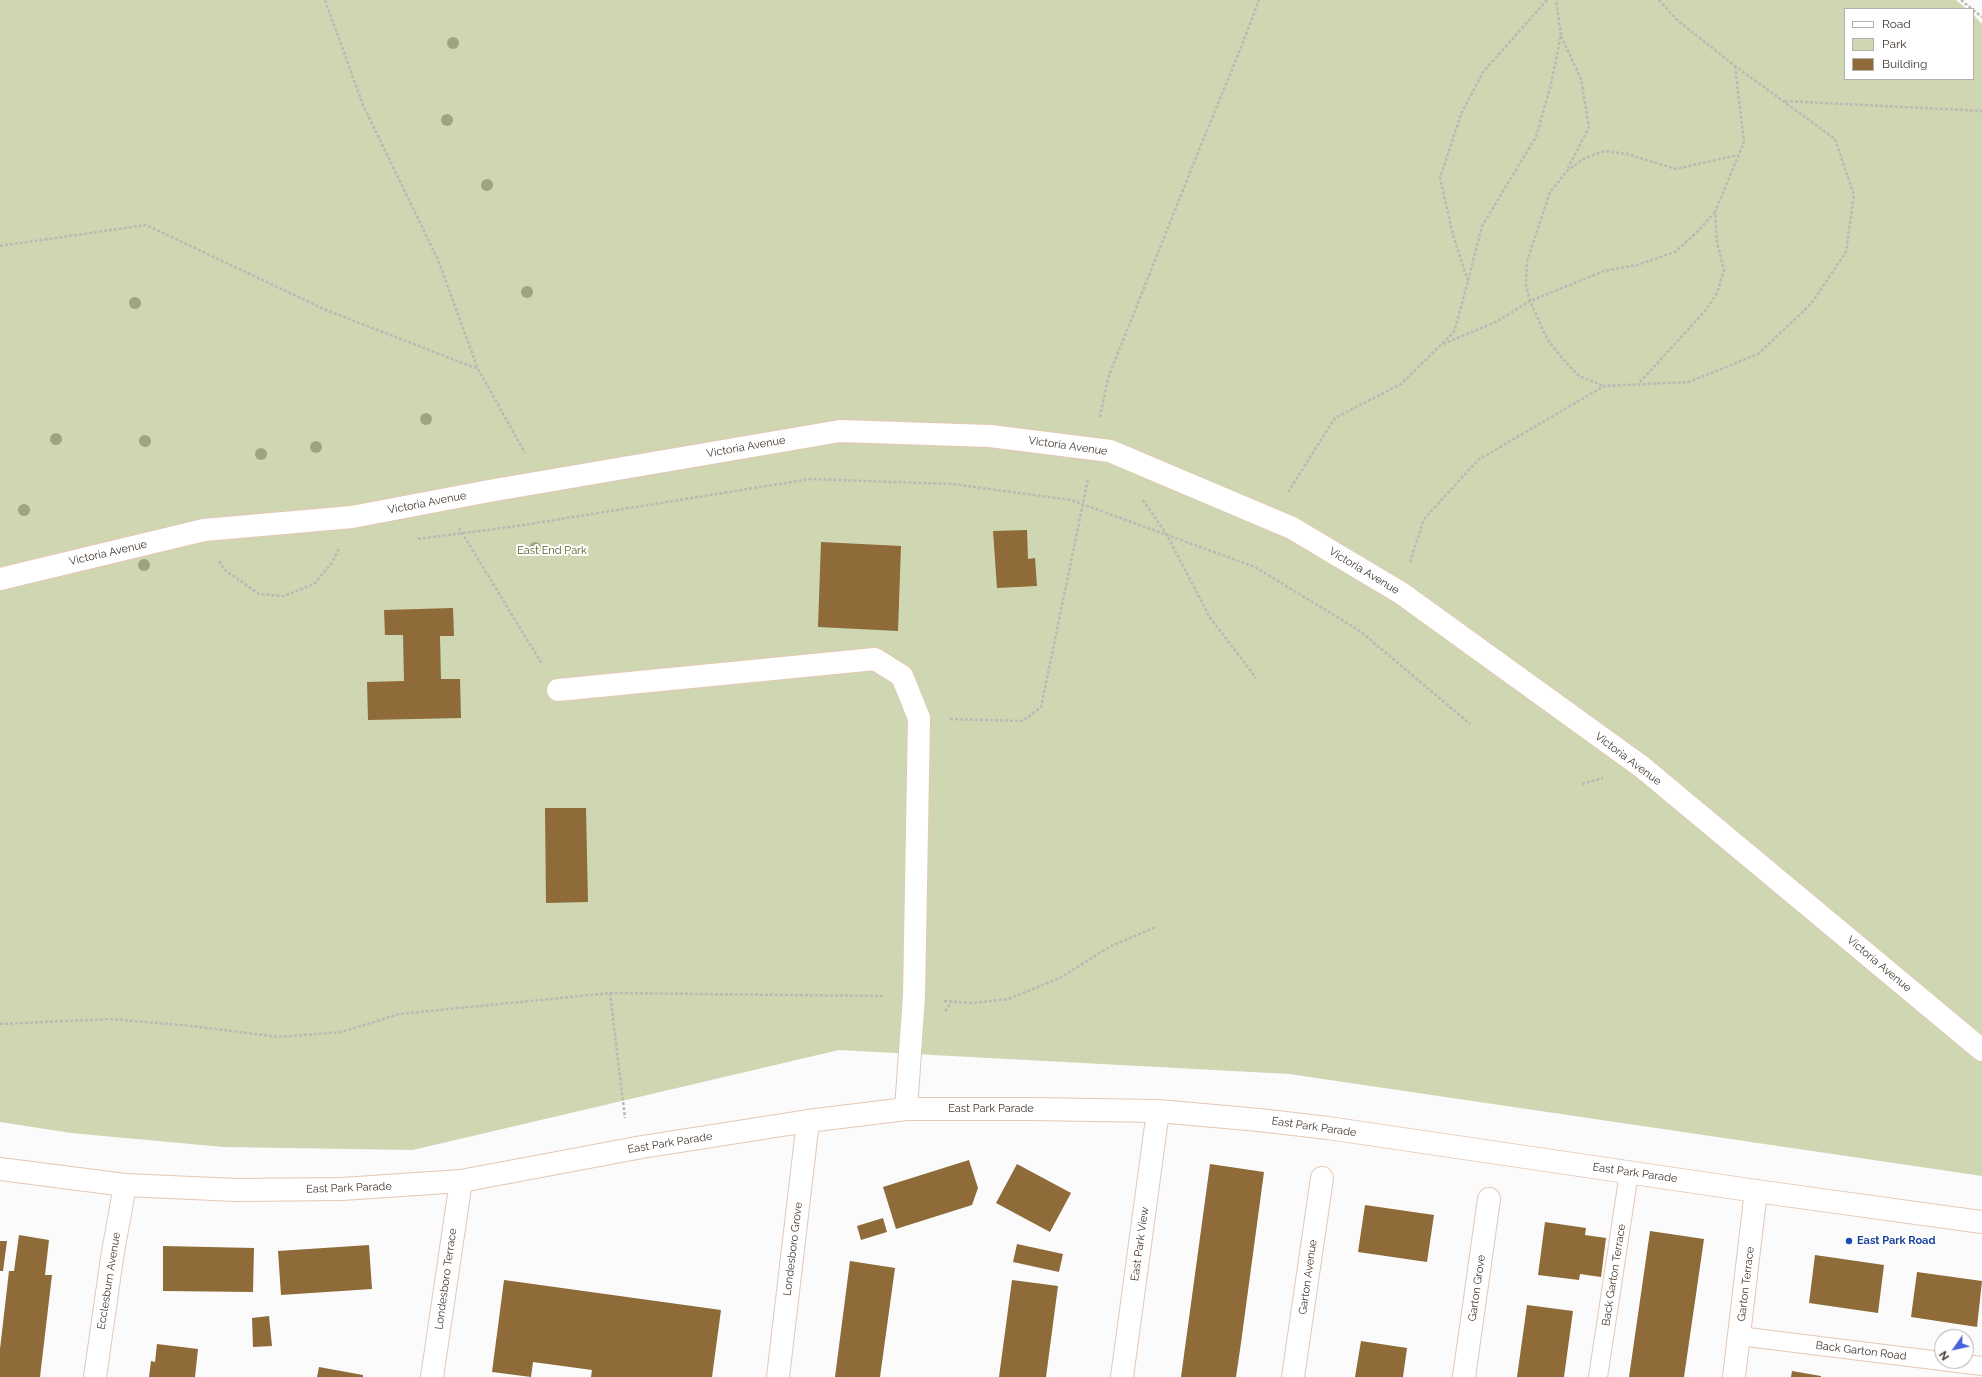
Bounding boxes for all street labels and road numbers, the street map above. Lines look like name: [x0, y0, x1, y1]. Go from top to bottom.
street label: Victoria Avenue: [706, 434, 786, 460]
street label: Victoria Avenue: [1028, 434, 1108, 458]
street label: Victoria Avenue: [387, 489, 467, 517]
street label: Victoria Avenue: [68, 538, 148, 568]
street label: Victoria Avenue: [1326, 545, 1402, 597]
street label: Victoria Avenue: [1592, 730, 1664, 788]
street label: Victoria Avenue: [1844, 933, 1914, 995]
street label: East Park Parade: [948, 1102, 1034, 1116]
street label: East Park Parade: [1271, 1115, 1357, 1139]
street label: East Park Parade: [627, 1130, 713, 1156]
street label: East Park Parade: [1592, 1161, 1678, 1185]
street label: East Park Parade: [306, 1180, 392, 1196]
street label: Londesboro Grove: [781, 1201, 805, 1297]
street label: East Park View: [1128, 1206, 1152, 1282]
street label: Back Garton Terrace: [1599, 1223, 1629, 1327]
street label: Londesboro Terrace: [432, 1227, 460, 1331]
street label: Ecclesburn Avenue: [95, 1231, 123, 1331]
street label: Garton Avenue: [1296, 1239, 1320, 1315]
street label: Garton Terrace: [1735, 1246, 1757, 1322]
street label: Garton Grove: [1466, 1254, 1488, 1322]
street label: Back Garton Road: [1815, 1339, 1907, 1363]

